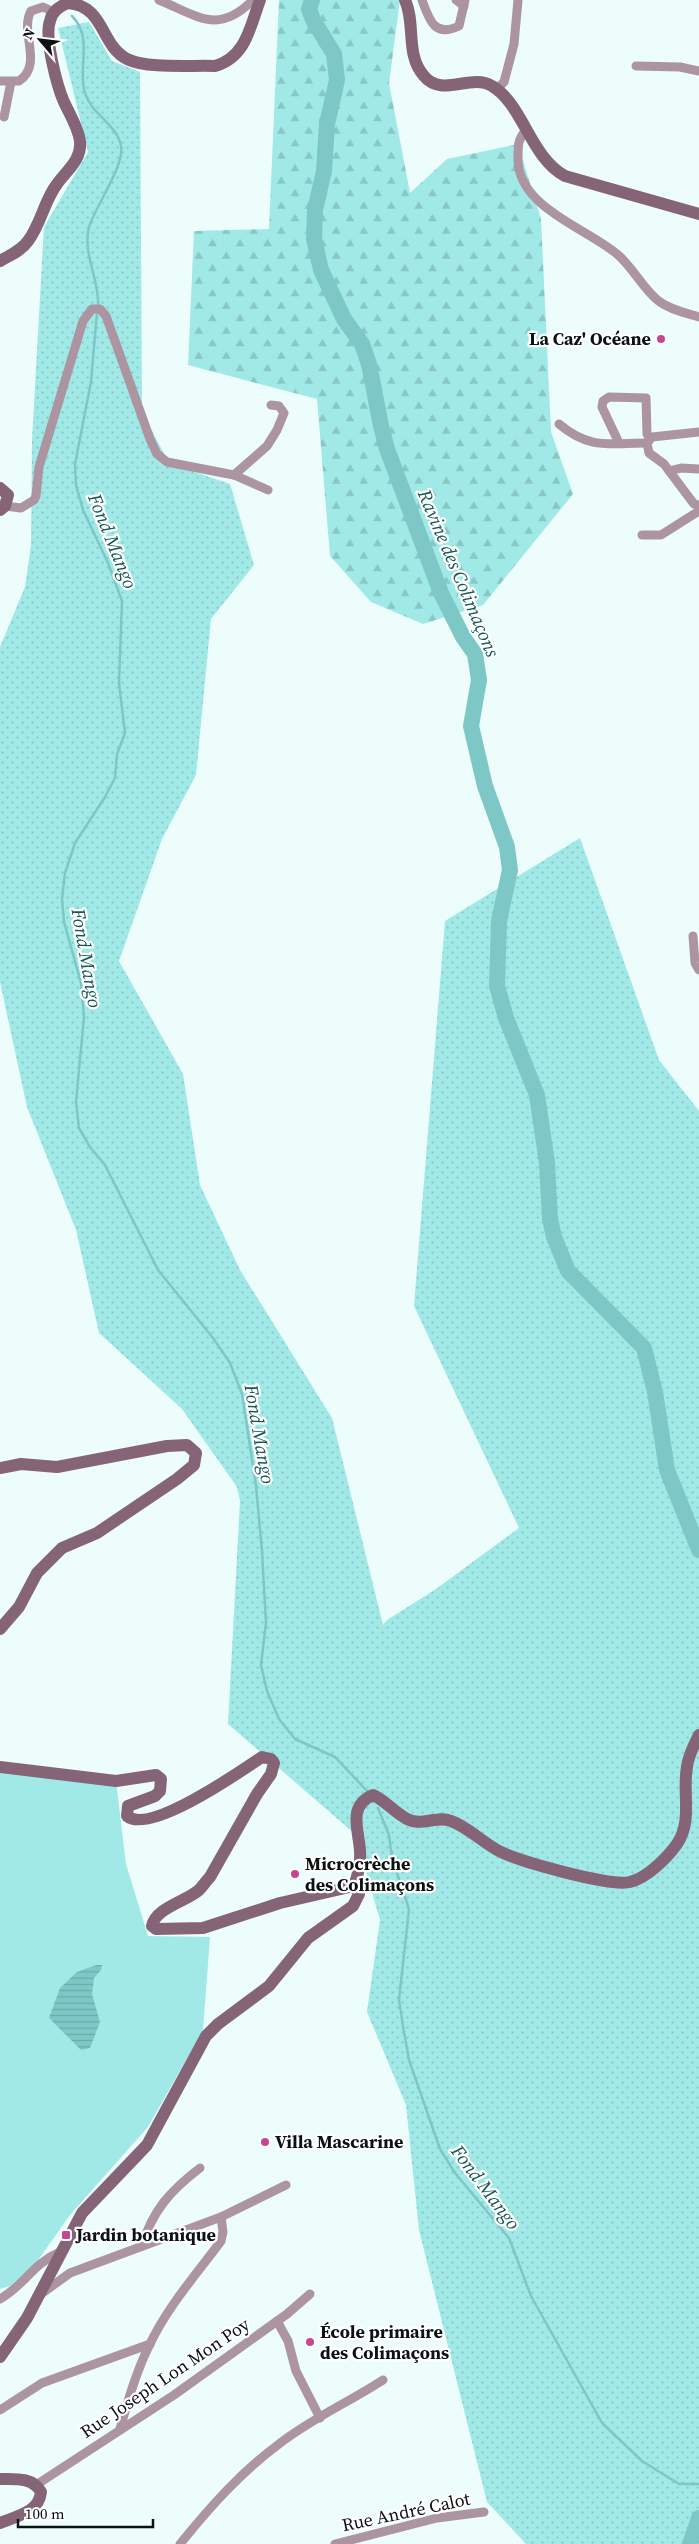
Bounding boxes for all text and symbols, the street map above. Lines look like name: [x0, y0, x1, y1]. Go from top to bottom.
north arrow: [15, 15, 65, 65]
text: N: [17, 25, 40, 43]
place label: La Caz' Océane: [529, 326, 651, 351]
marker: La Caz' Océane: [655, 333, 667, 345]
water label: Ravine des Colimaçons: [412, 484, 506, 661]
water label: Fond Mango: [82, 489, 144, 592]
water label: Fond Mango: [65, 905, 109, 1010]
water label: Fond Mango: [238, 1381, 282, 1486]
place label: Microcrèche des Colimaçons: [305, 1851, 434, 1897]
marker: Microcrèche des Colimaçons: [289, 1868, 301, 1880]
place label: Villa Mascarine: [275, 2129, 403, 2154]
marker: Villa Mascarine: [259, 2136, 271, 2148]
water label: Fond Mango: [445, 2138, 527, 2235]
place label: Jardin botanique: [75, 2222, 216, 2247]
marker: Jardin botanique: [60, 2229, 72, 2241]
street label: Rue Joseph Lon Mon Poy: [75, 2311, 255, 2444]
place label: École primaire des Colimaçons: [320, 2319, 449, 2365]
marker: École primaire des Colimaçons: [304, 2336, 316, 2348]
street label: Rue André Calot: [339, 2486, 472, 2537]
scale bar: [18, 2496, 152, 2528]
text: 100 m: [25, 2503, 65, 2524]

